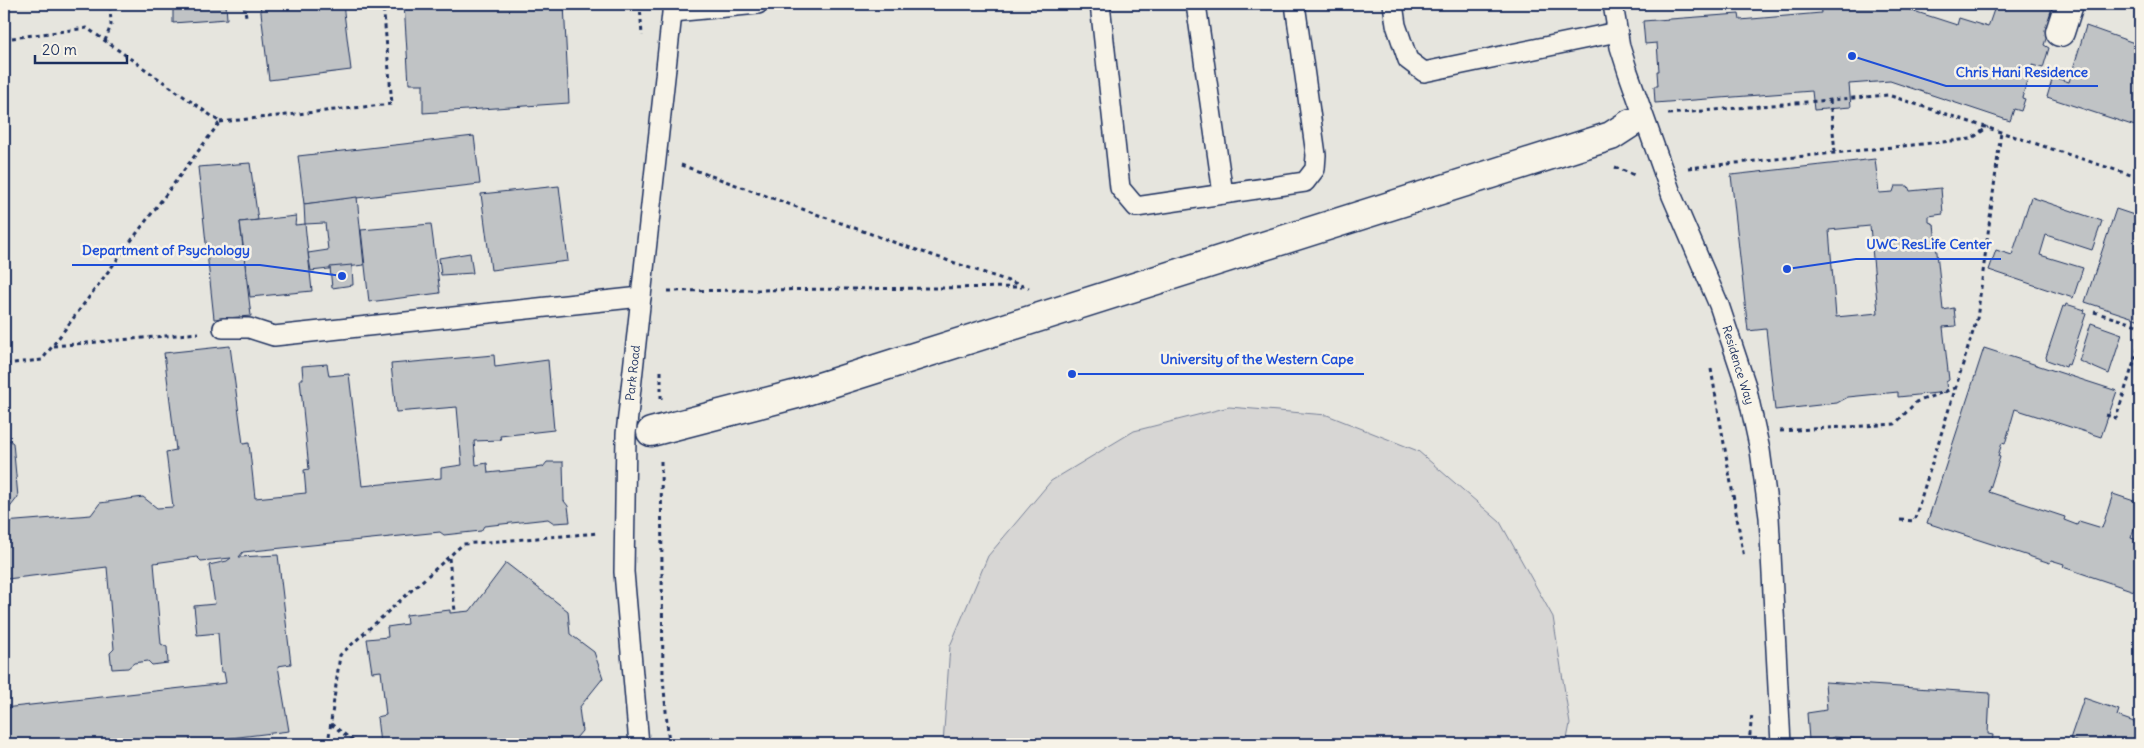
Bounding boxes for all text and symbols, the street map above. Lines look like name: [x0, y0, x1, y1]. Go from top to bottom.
scale bar: [35, 32, 128, 64]
text: 20 m: [42, 40, 77, 59]
callout: Chris Hani Residence: [1946, 57, 2098, 86]
text: Chris Hani Residence: [1956, 63, 2089, 81]
callout: UWC ResLife Center: [1856, 230, 2001, 259]
text: UWC ResLife Center: [1866, 235, 1992, 253]
callout: Department of Psychology: [72, 236, 260, 265]
text: Department of Psychology: [82, 241, 250, 259]
street label: Residence Way: [1719, 324, 1758, 406]
street label: Park Road: [622, 344, 643, 401]
callout: University of the Western Cape: [1151, 345, 1364, 374]
text: University of the Western Cape: [1160, 350, 1354, 368]

